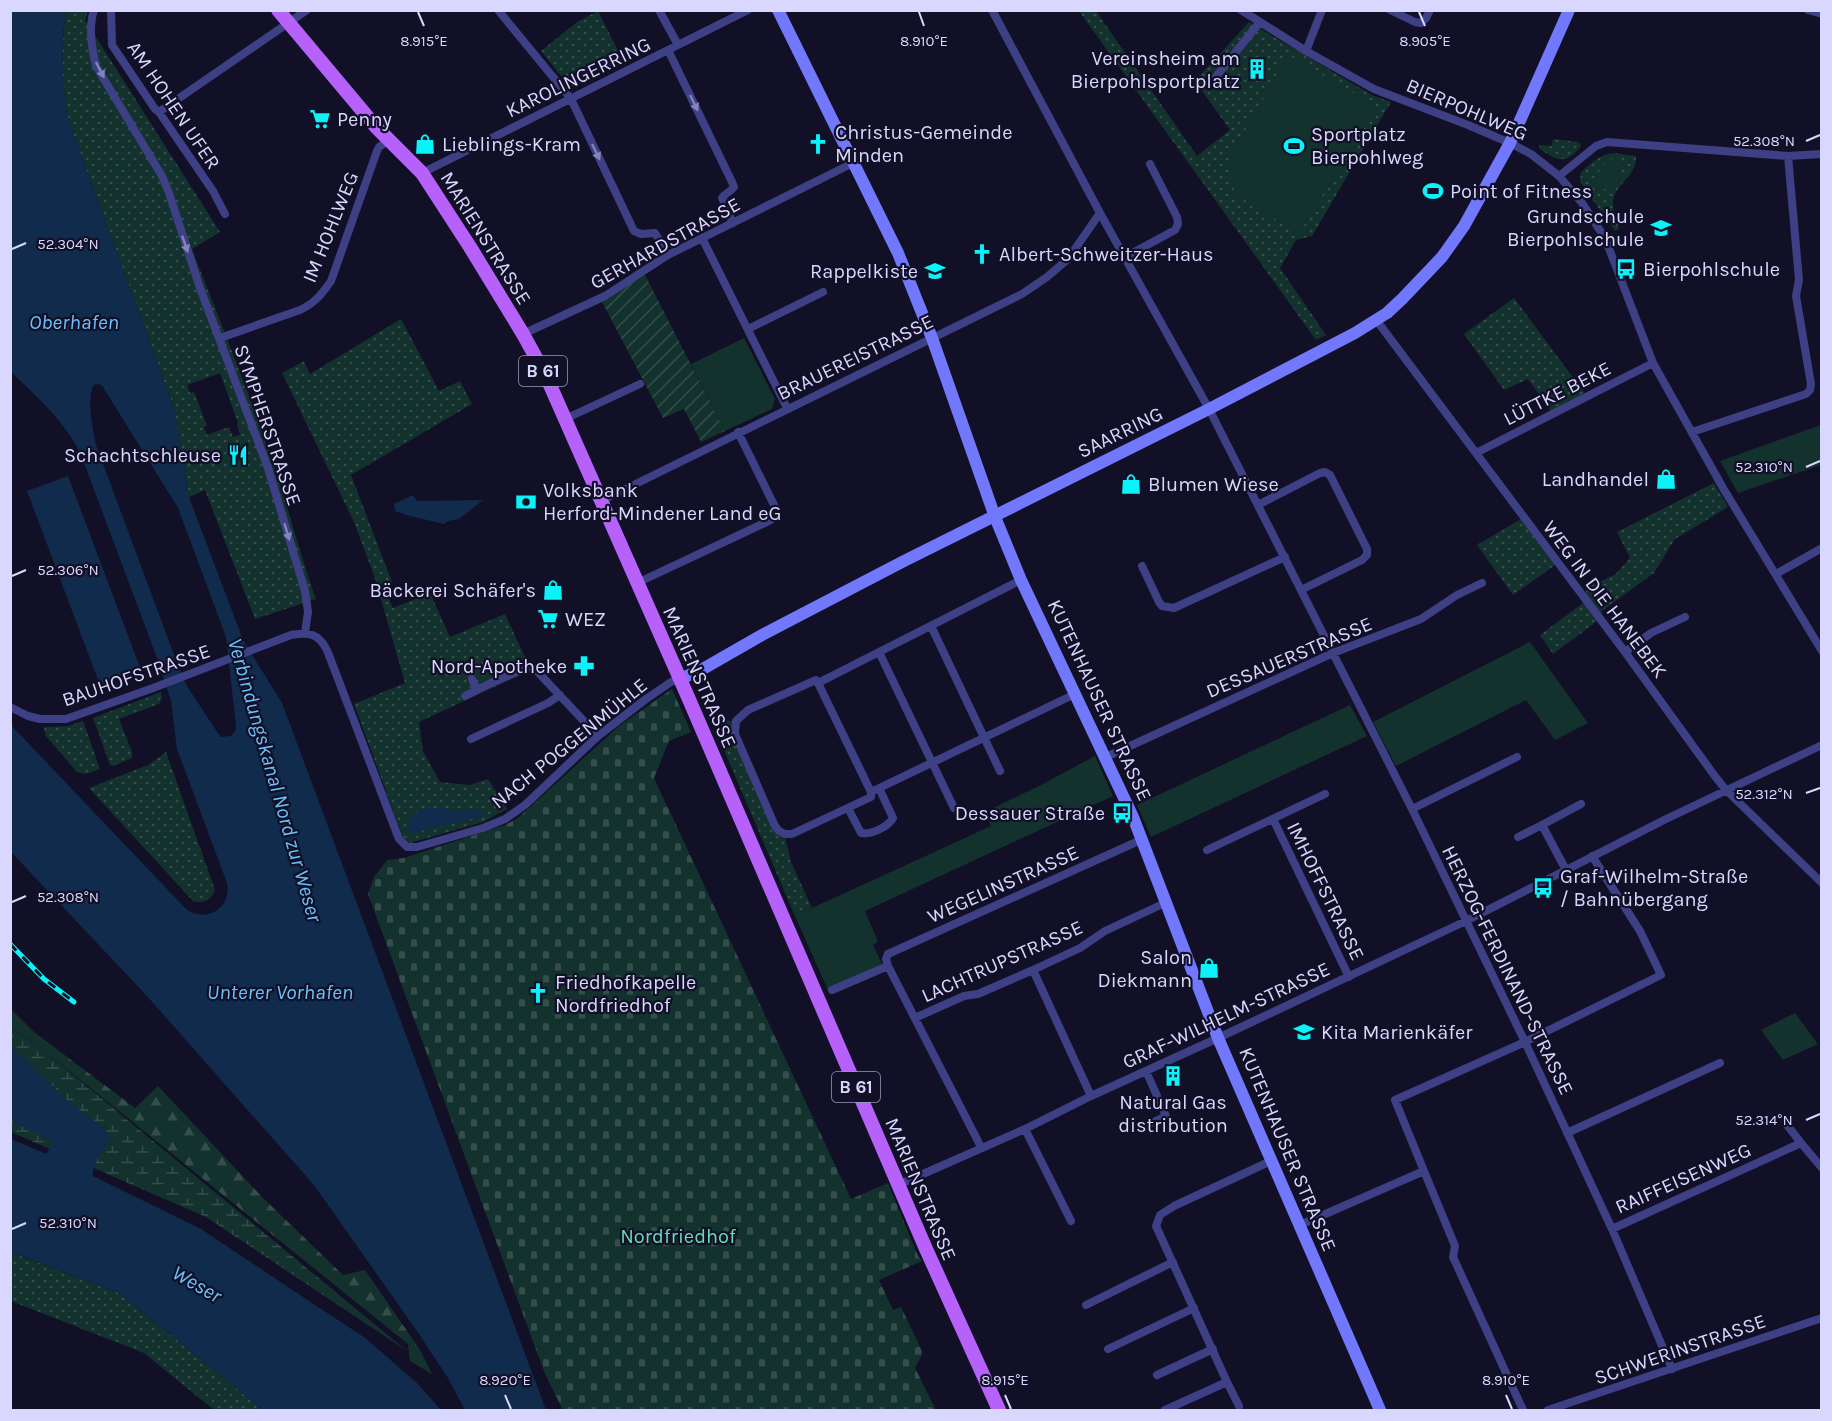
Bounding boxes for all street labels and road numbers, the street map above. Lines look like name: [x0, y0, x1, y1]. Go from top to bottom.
street label: KAROLINGERRING: [502, 32, 654, 122]
street label: AM HOHEN UFER: [122, 37, 225, 174]
street label: BIERPOHLWEG: [1403, 74, 1531, 145]
street label: IM HOHLWEG: [298, 168, 363, 286]
street label: MARIENSTRASSE: [435, 168, 536, 309]
street label: GERHARDSTRASSE: [586, 193, 744, 294]
street label: BRAUEREISTRASSE: [773, 310, 937, 405]
street label: SYMPHERSTRASSE: [229, 342, 306, 509]
road number: B 61: [519, 356, 567, 386]
street label: LÜTTKE BEKE: [1500, 356, 1615, 430]
street label: SAARRING: [1074, 402, 1166, 463]
street label: WEG IN DIE HANEBEK: [1538, 516, 1671, 683]
street label: KUTENHAUSER STRASSE: [1043, 596, 1156, 805]
street label: MARIENSTRASSE: [658, 603, 741, 752]
street label: DESSAUERSTRASSE: [1203, 612, 1376, 703]
street label: BAUHOFSTRASSE: [59, 639, 213, 712]
street label: NACH POGGENMÜHLE: [487, 673, 652, 813]
street label: IMHOFFSTRASSE: [1282, 818, 1369, 964]
street label: WEGELINSTRASSE: [924, 841, 1082, 928]
street label: HERZOG-FERDINAND-STRASSE: [1437, 842, 1578, 1099]
street label: LACHTRUPSTRASSE: [918, 916, 1086, 1007]
street label: GRAF-WILHELM-STRASSE: [1119, 957, 1333, 1074]
street label: KUTENHAUSER STRASSE: [1234, 1044, 1341, 1255]
road number: B 61: [832, 1072, 880, 1102]
street label: MARIENSTRASSE: [880, 1115, 961, 1264]
street label: RAIFFEISENWEG: [1612, 1138, 1755, 1219]
street label: SCHWERINSTRASSE: [1591, 1309, 1769, 1390]

